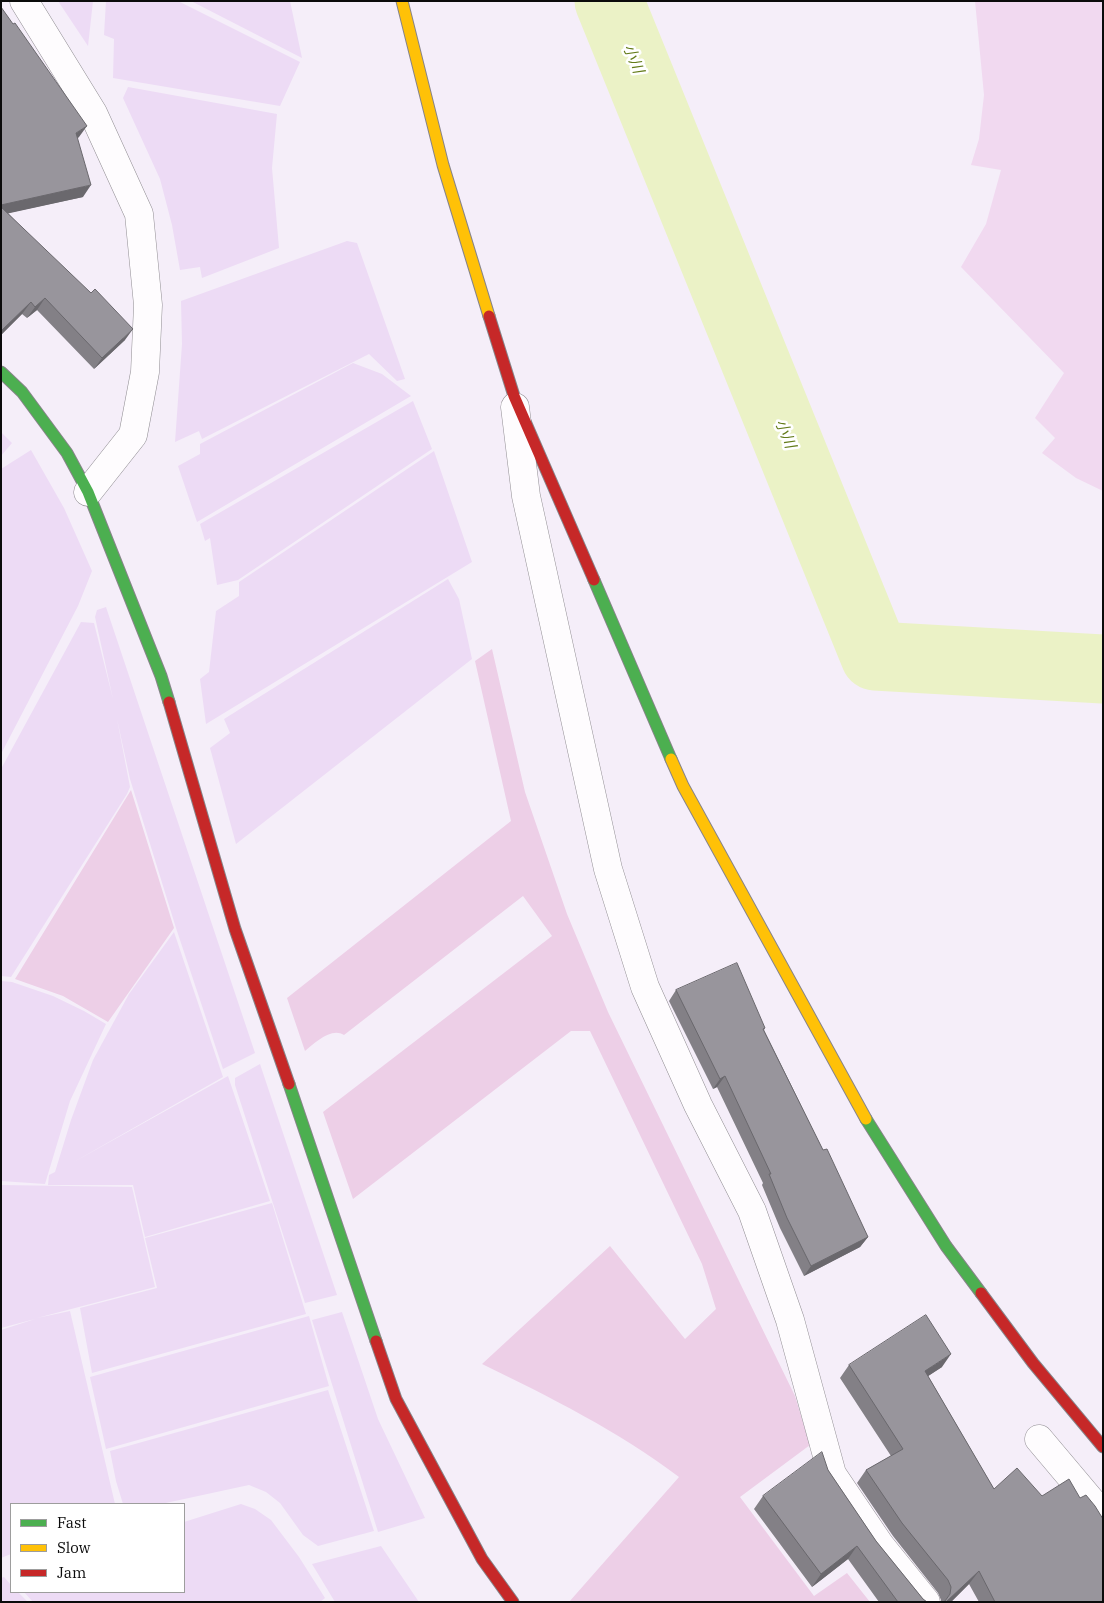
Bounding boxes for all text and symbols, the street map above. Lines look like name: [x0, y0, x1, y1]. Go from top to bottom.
water label: 小川: [619, 42, 647, 76]
water label: 小川: [771, 417, 799, 451]
legend: [10, 1503, 185, 1593]
text: Fast: [57, 1513, 87, 1532]
text: Slow: [57, 1538, 90, 1557]
text: Jam: [57, 1563, 86, 1582]

